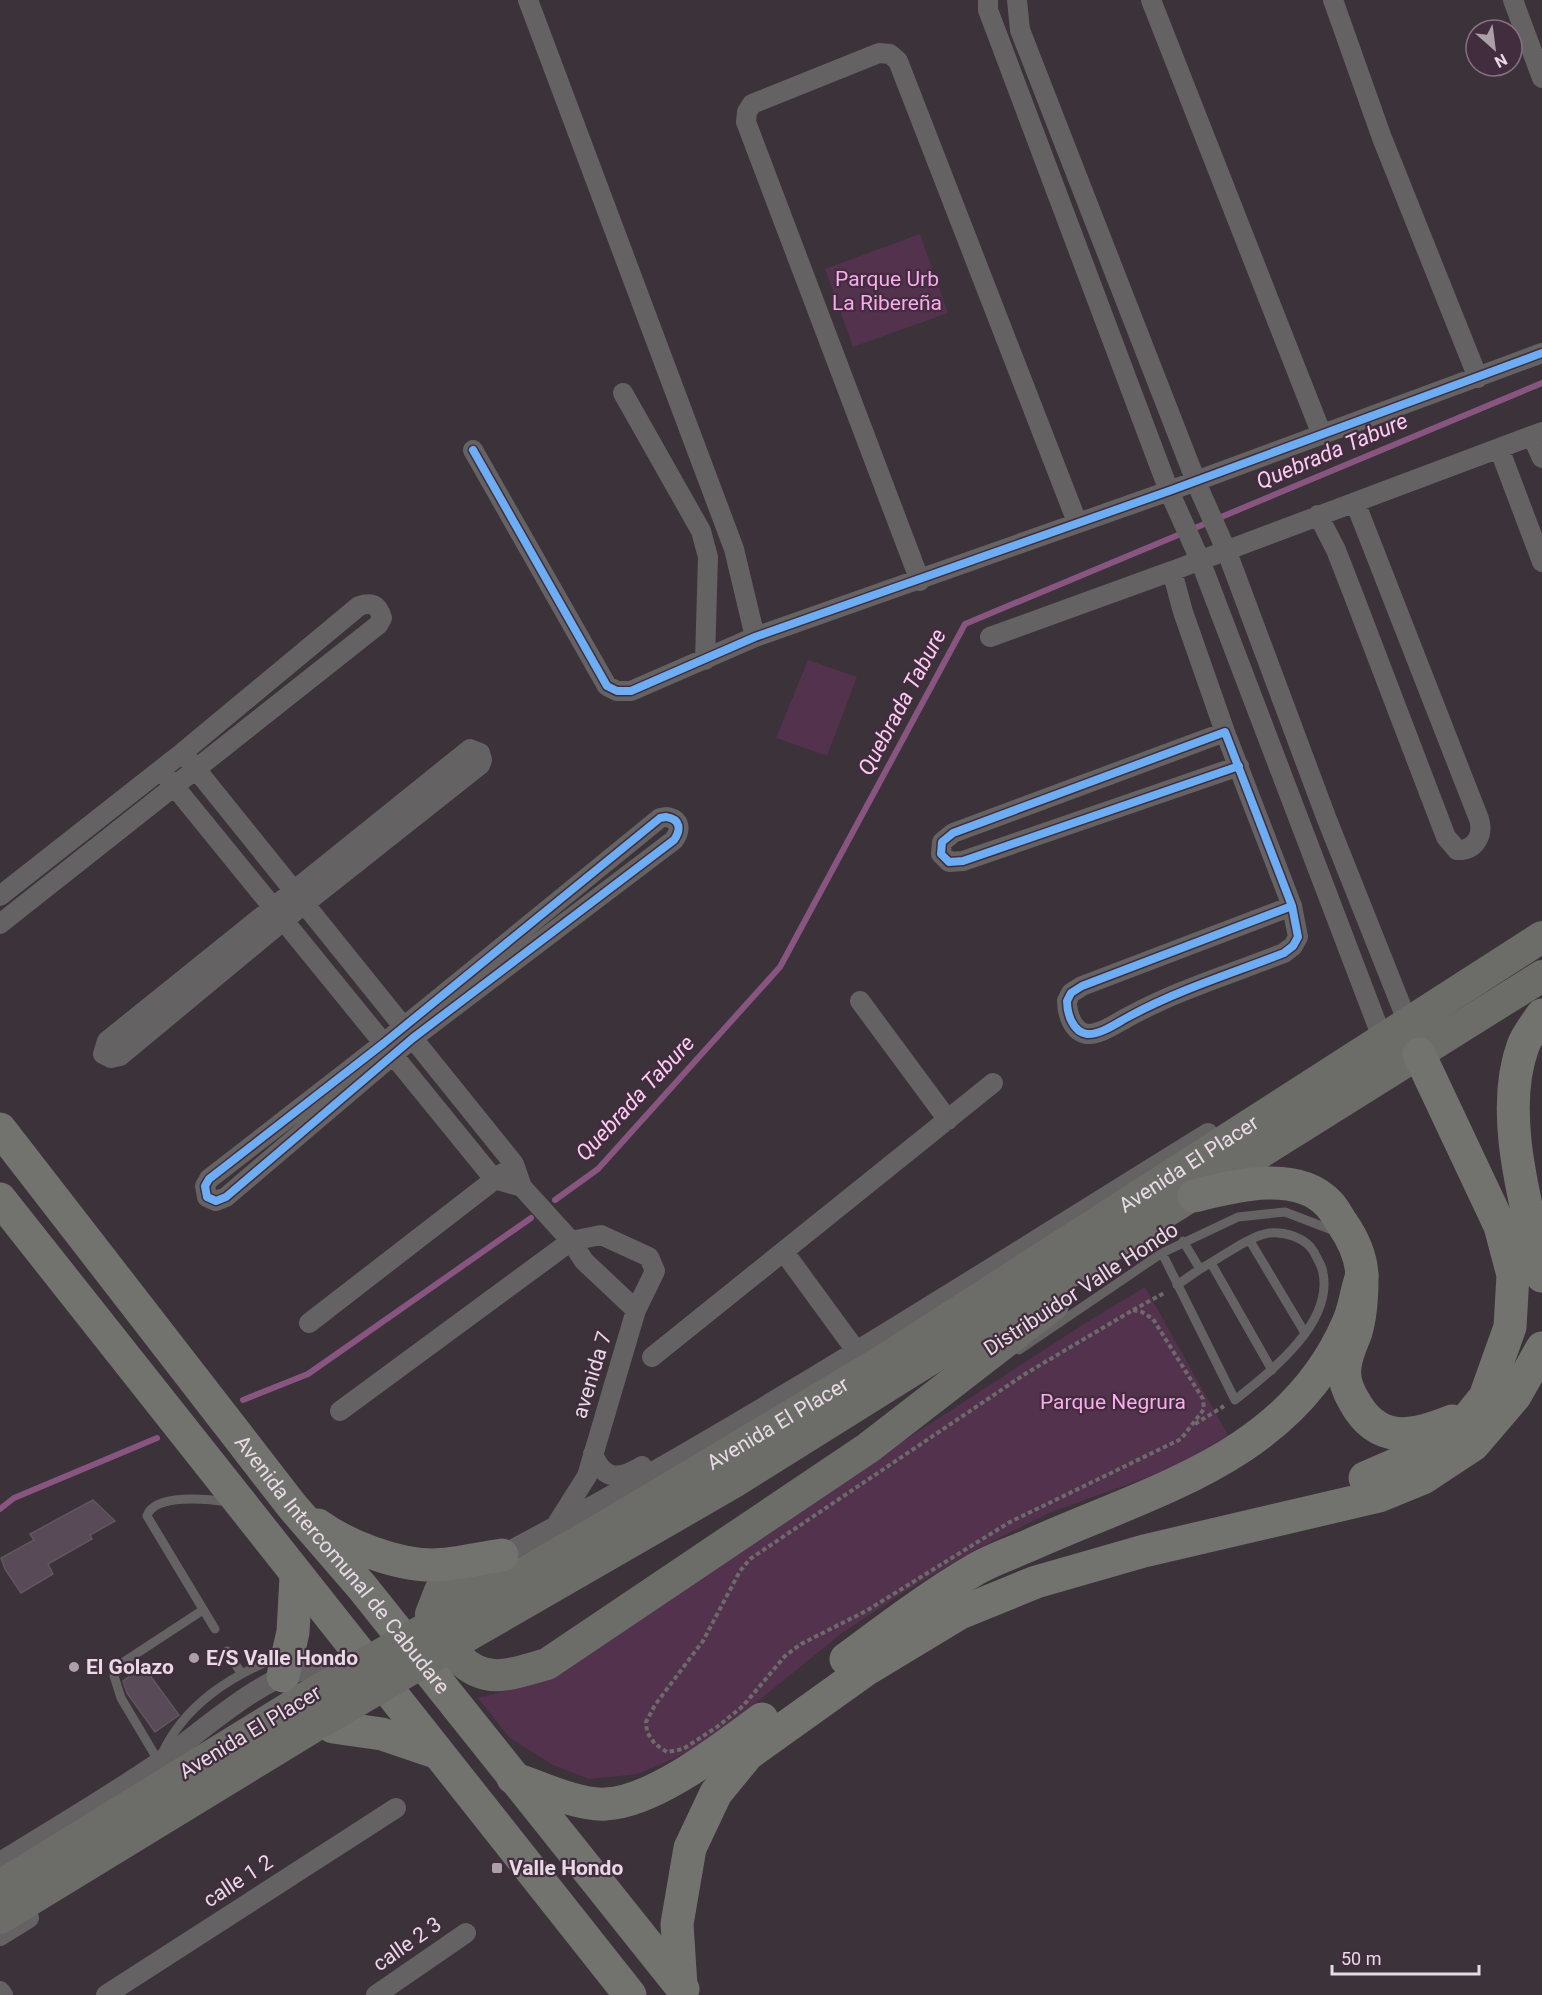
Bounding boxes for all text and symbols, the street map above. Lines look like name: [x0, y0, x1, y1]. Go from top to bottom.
north arrow: [1464, 18, 1524, 78]
text: N: [1491, 50, 1510, 72]
park label: Parque Urb La Ribereña: [832, 267, 942, 315]
water label: Quebrada Tabure: [1253, 408, 1411, 494]
water label: Quebrada Tabure: [853, 625, 951, 779]
water label: Quebrada Tabure: [571, 1030, 699, 1166]
street label: Avenida El Placer: [1115, 1111, 1263, 1218]
street label: Distribuidor Valle Hondo: [979, 1217, 1183, 1361]
street label: avenida 7: [567, 1329, 617, 1421]
street label: Avenida El Placer: [702, 1372, 853, 1475]
park label: Parque Negrura: [1040, 1390, 1186, 1414]
street label: Avenida Intercomunal de Cabudare: [230, 1431, 454, 1699]
place label: E/S Valle Hondo: [206, 1646, 358, 1670]
marker: E/S Valle Hondo: [187, 1651, 201, 1665]
place label: El Golazo: [86, 1655, 174, 1679]
marker: El Golazo: [67, 1660, 81, 1674]
street label: Avenida El Placer: [175, 1680, 325, 1784]
street label: calle 1 2: [199, 1850, 277, 1912]
place label: Valle Hondo: [509, 1856, 623, 1880]
marker: Valle Hondo: [490, 1861, 504, 1875]
street label: calle 2 3: [368, 1912, 446, 1976]
scale bar: [1332, 1938, 1479, 1976]
text: 50 m: [1341, 1948, 1381, 1969]

